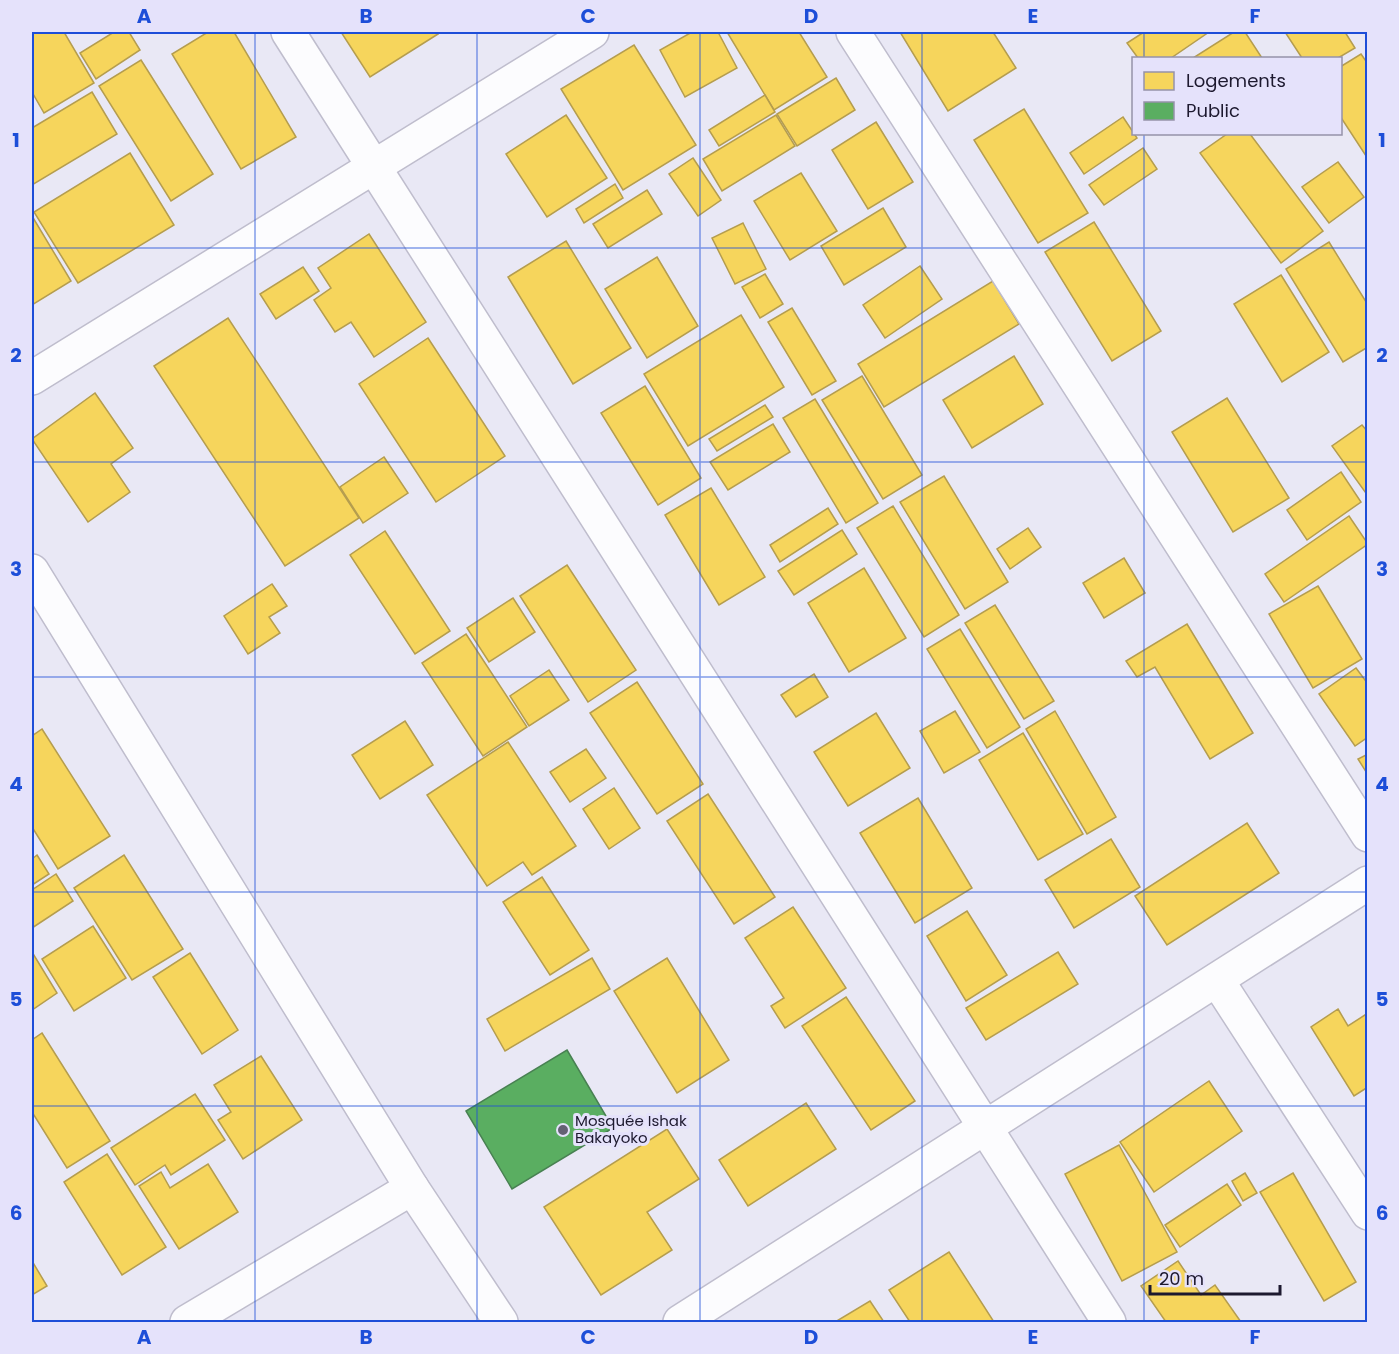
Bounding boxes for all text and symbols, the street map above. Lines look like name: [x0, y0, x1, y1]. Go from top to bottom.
text: A: [137, 2, 152, 30]
text: B: [359, 2, 373, 30]
text: C: [580, 2, 596, 30]
text: D: [804, 2, 818, 30]
text: E: [1028, 2, 1038, 30]
text: F: [1250, 2, 1261, 30]
legend: [1132, 57, 1342, 135]
text: Logements: [1186, 68, 1286, 93]
text: Public: [1186, 98, 1240, 123]
text: 1: [12, 126, 20, 154]
text: 1: [1378, 126, 1386, 154]
text: 2: [10, 341, 22, 369]
text: 2: [1376, 341, 1388, 369]
text: 3: [10, 555, 22, 583]
text: 3: [1376, 555, 1388, 583]
text: 4: [9, 770, 23, 798]
text: 4: [1375, 770, 1389, 798]
text: 5: [10, 985, 23, 1013]
text: 5: [1376, 985, 1389, 1013]
place label: Mosquée Ishak Bakayoko: [575, 1110, 687, 1148]
marker: Mosquée Ishak Bakayoko: [556, 1123, 570, 1137]
text: 6: [10, 1199, 22, 1227]
text: 6: [1376, 1199, 1388, 1227]
scale bar: [1150, 1258, 1280, 1296]
text: 20 m: [1159, 1266, 1204, 1291]
text: A: [137, 1323, 152, 1351]
text: B: [359, 1323, 373, 1351]
text: C: [580, 1323, 596, 1351]
text: D: [804, 1323, 818, 1351]
text: E: [1028, 1323, 1038, 1351]
text: F: [1250, 1323, 1261, 1351]

